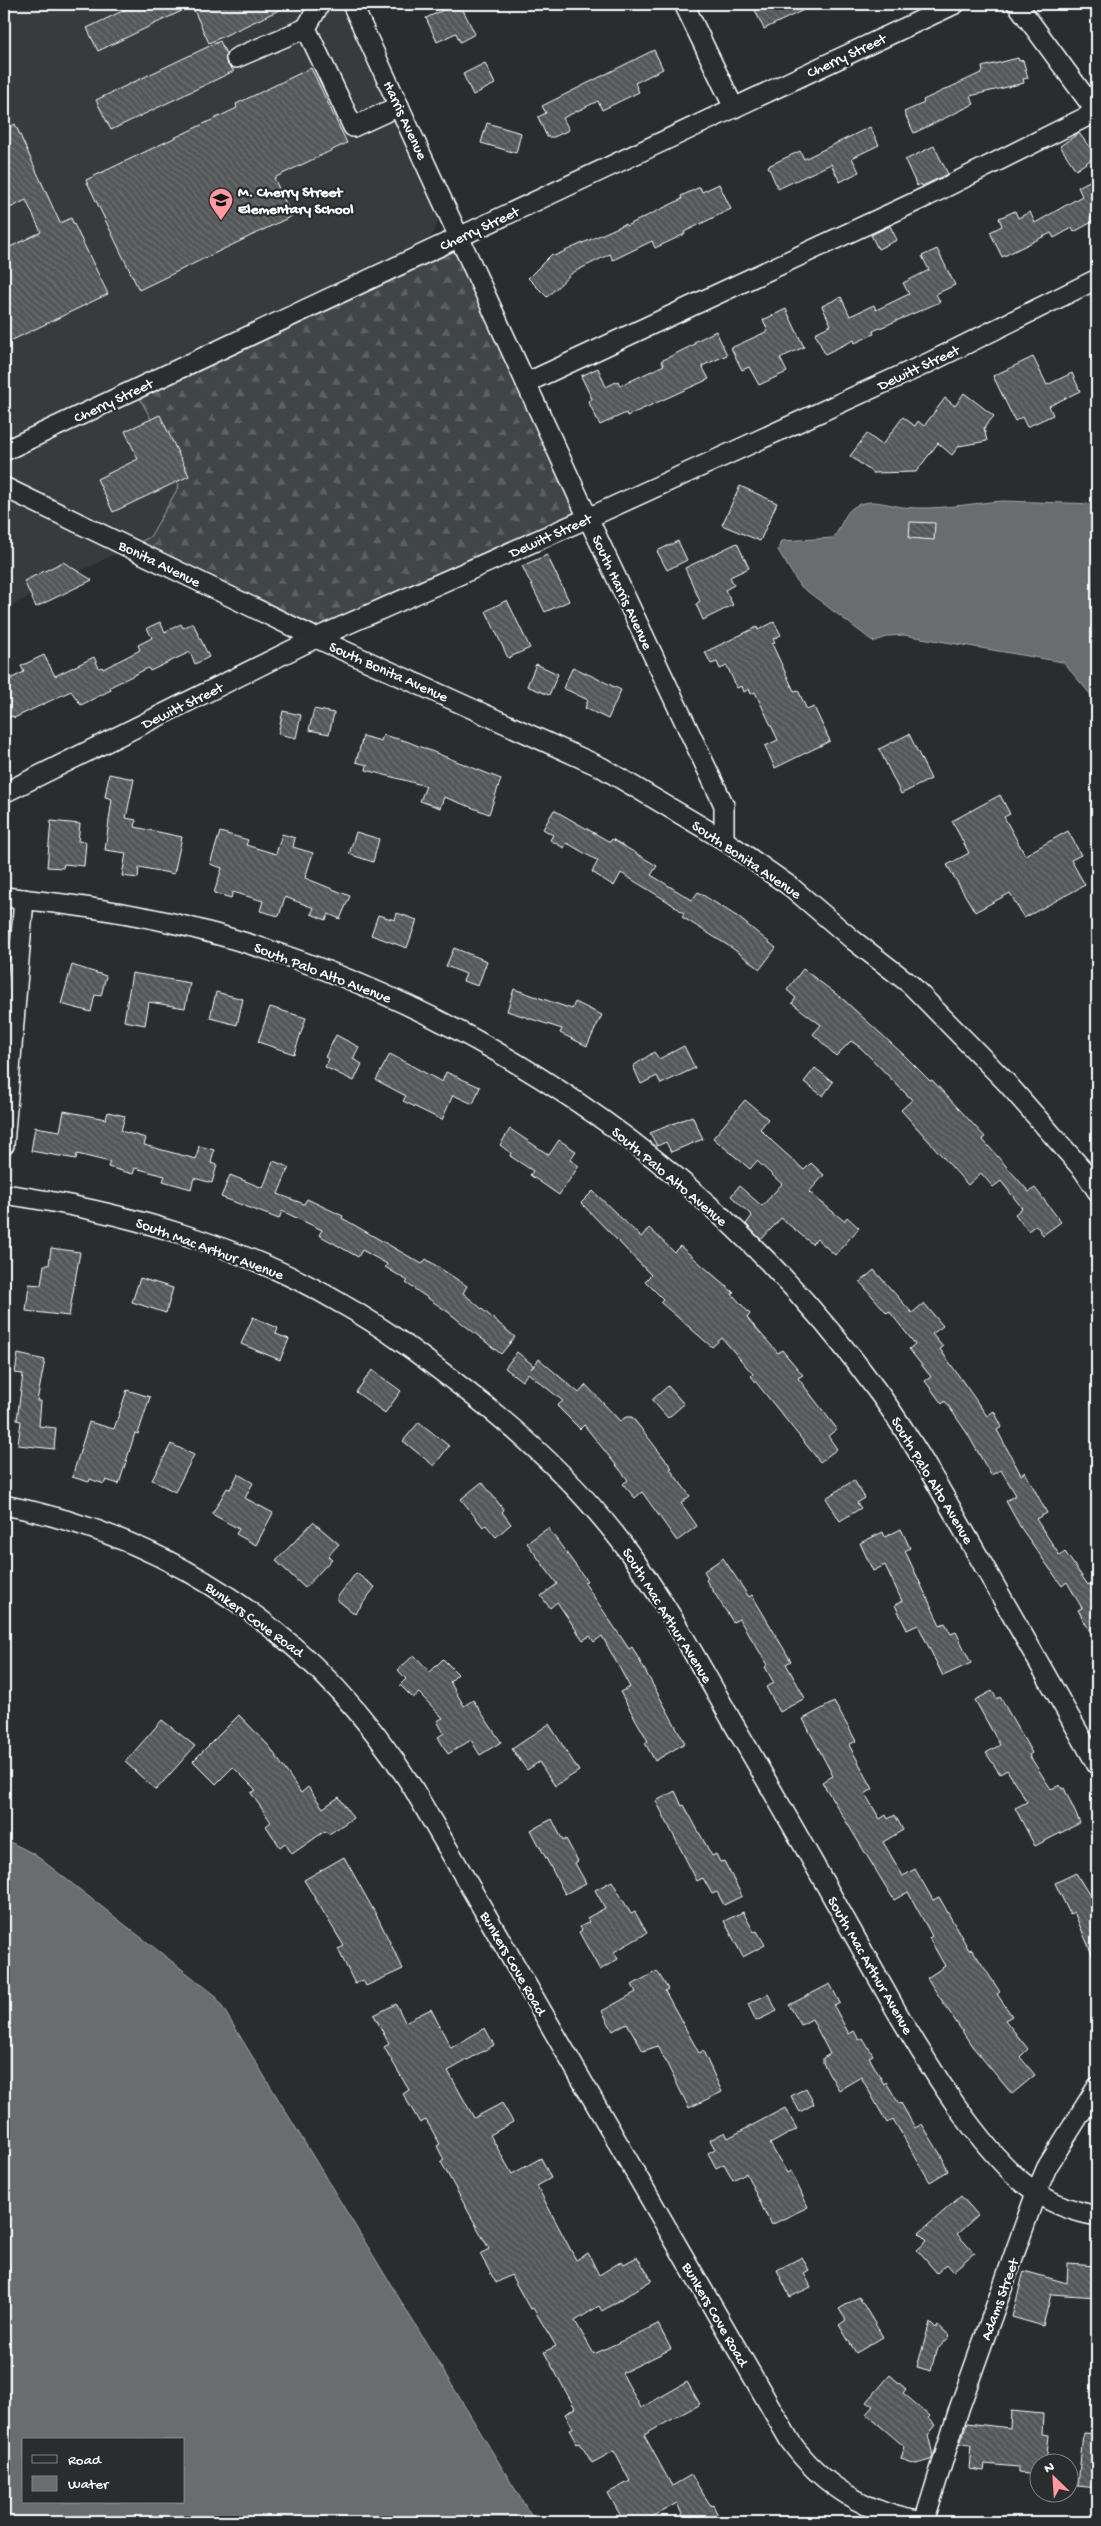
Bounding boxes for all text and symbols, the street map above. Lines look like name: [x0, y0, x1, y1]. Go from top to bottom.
street label: Cherry Street: [804, 30, 891, 83]
street label: Harris Avenue: [378, 79, 430, 163]
place label: M. Cherry Street Elementary School: [238, 184, 354, 219]
school or university icon: M. Cherry Street Elementary School: [208, 187, 234, 221]
street label: Cherry Street: [437, 203, 524, 256]
street label: Dewitt Street: [874, 341, 964, 396]
street label: Cherry Street: [71, 375, 158, 428]
street label: Dewitt Street: [506, 510, 596, 563]
street label: South Harris Avenue: [587, 533, 656, 653]
street label: Bonita Avenue: [114, 537, 203, 592]
street label: South Bonita Avenue: [326, 638, 451, 707]
street label: Dewitt Street: [138, 679, 228, 735]
street label: South Bonita Avenue: [688, 817, 804, 904]
street label: South Palo Alto Avenue: [251, 939, 394, 1008]
street label: South Palo Alto Avenue: [607, 1124, 730, 1231]
street label: South Mac Arthur Avenue: [133, 1215, 286, 1285]
street label: South Palo Alto Avenue: [886, 1414, 977, 1548]
street label: South Mac Arthur Avenue: [617, 1545, 715, 1687]
street label: Bunkers Cove Road: [200, 1578, 308, 1663]
street label: South Mac Arthur Avenue: [822, 1894, 916, 2038]
street label: Bunkers Cove Road: [475, 1908, 550, 2020]
street label: Adams Street: [978, 2255, 1025, 2343]
street label: Bunkers Cove Road: [677, 2259, 752, 2371]
legend: [22, 2438, 185, 2504]
text: Road: [68, 2452, 102, 2470]
north arrow: [1028, 2454, 1078, 2504]
text: N: [1042, 2459, 1057, 2478]
text: Water: [68, 2476, 110, 2494]

